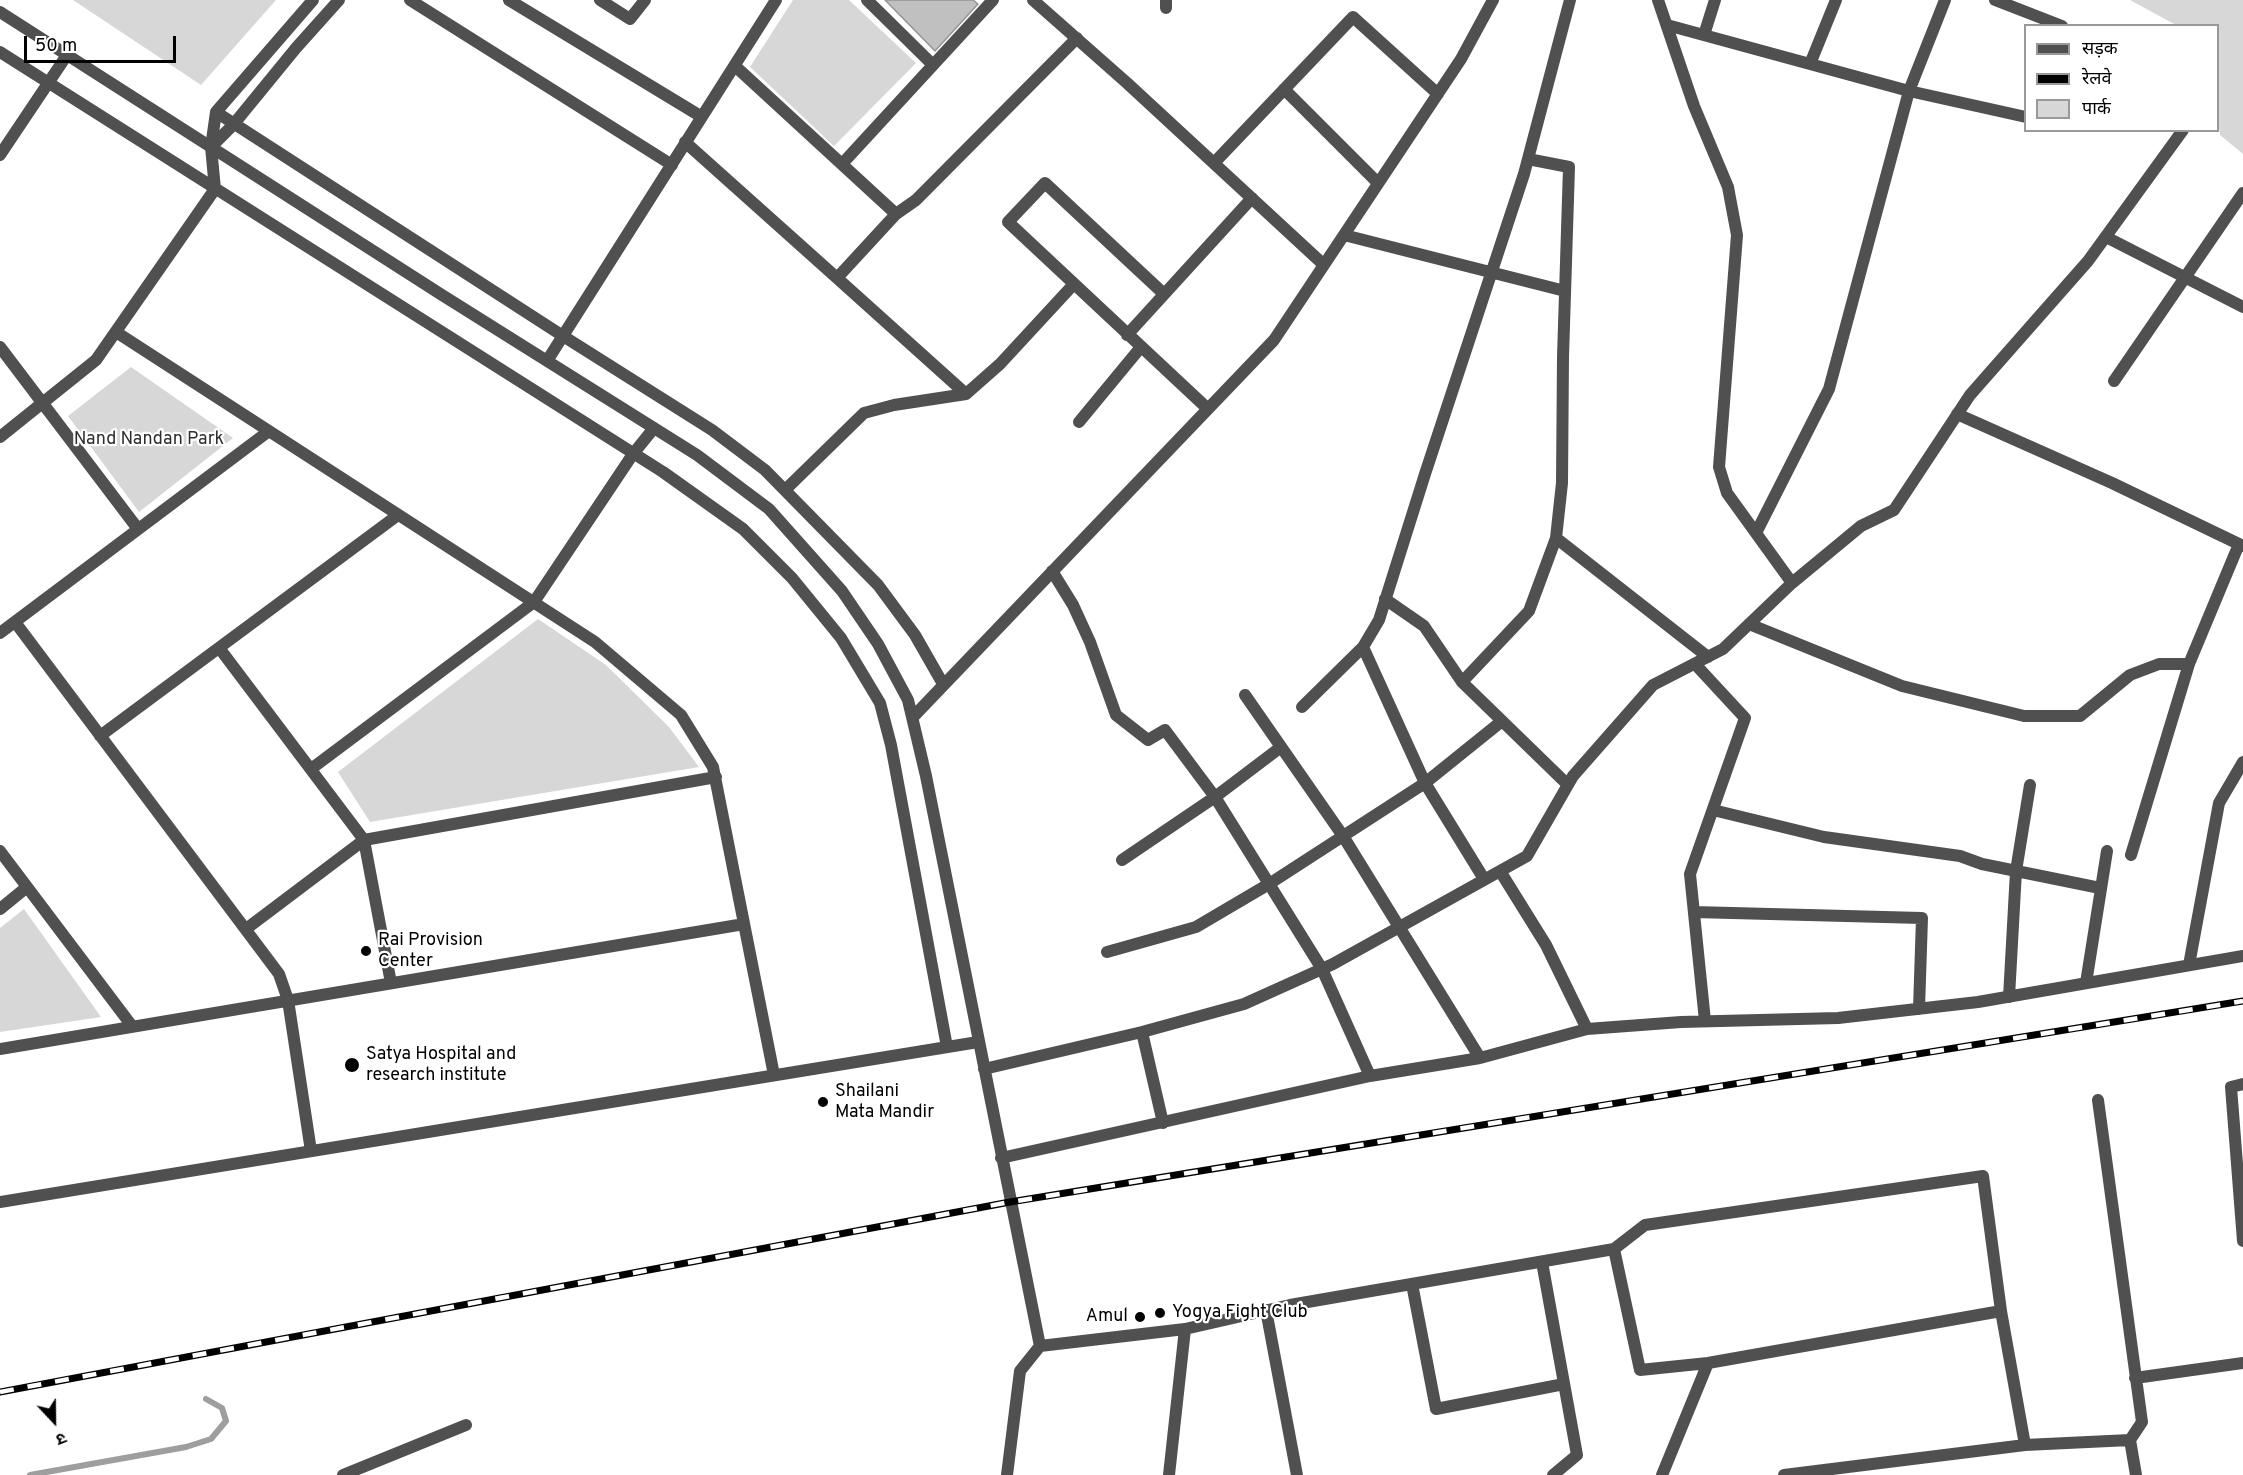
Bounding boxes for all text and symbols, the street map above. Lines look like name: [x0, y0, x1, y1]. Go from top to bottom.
scale bar: [27, 24, 178, 62]
legend: [2024, 24, 2219, 132]
text: 50 m: [35, 35, 77, 58]
text: सड़क: [2082, 38, 2118, 61]
text: रेलवे: [2082, 68, 2112, 91]
text: पार्क: [2082, 98, 2111, 121]
park label: Nand Nandan Park: [74, 429, 224, 451]
place label: Rai Provision Center: [378, 930, 483, 972]
marker: Rai Provision Center: [359, 944, 373, 958]
place label: Satya Hospital and research institute: [366, 1044, 516, 1086]
marker: Satya Hospital and research institute: [343, 1056, 361, 1074]
place label: Shailani Mata Mandir: [835, 1081, 934, 1124]
marker: Shailani Mata Mandir: [816, 1095, 830, 1109]
place label: Yogya Fight Club: [1172, 1302, 1308, 1324]
place label: Amul: [1086, 1306, 1128, 1328]
marker: Yogya Fight Club: [1153, 1306, 1167, 1320]
marker: Amul: [1133, 1310, 1147, 1324]
north arrow: [24, 1391, 84, 1451]
text: उ: [53, 1427, 69, 1449]

